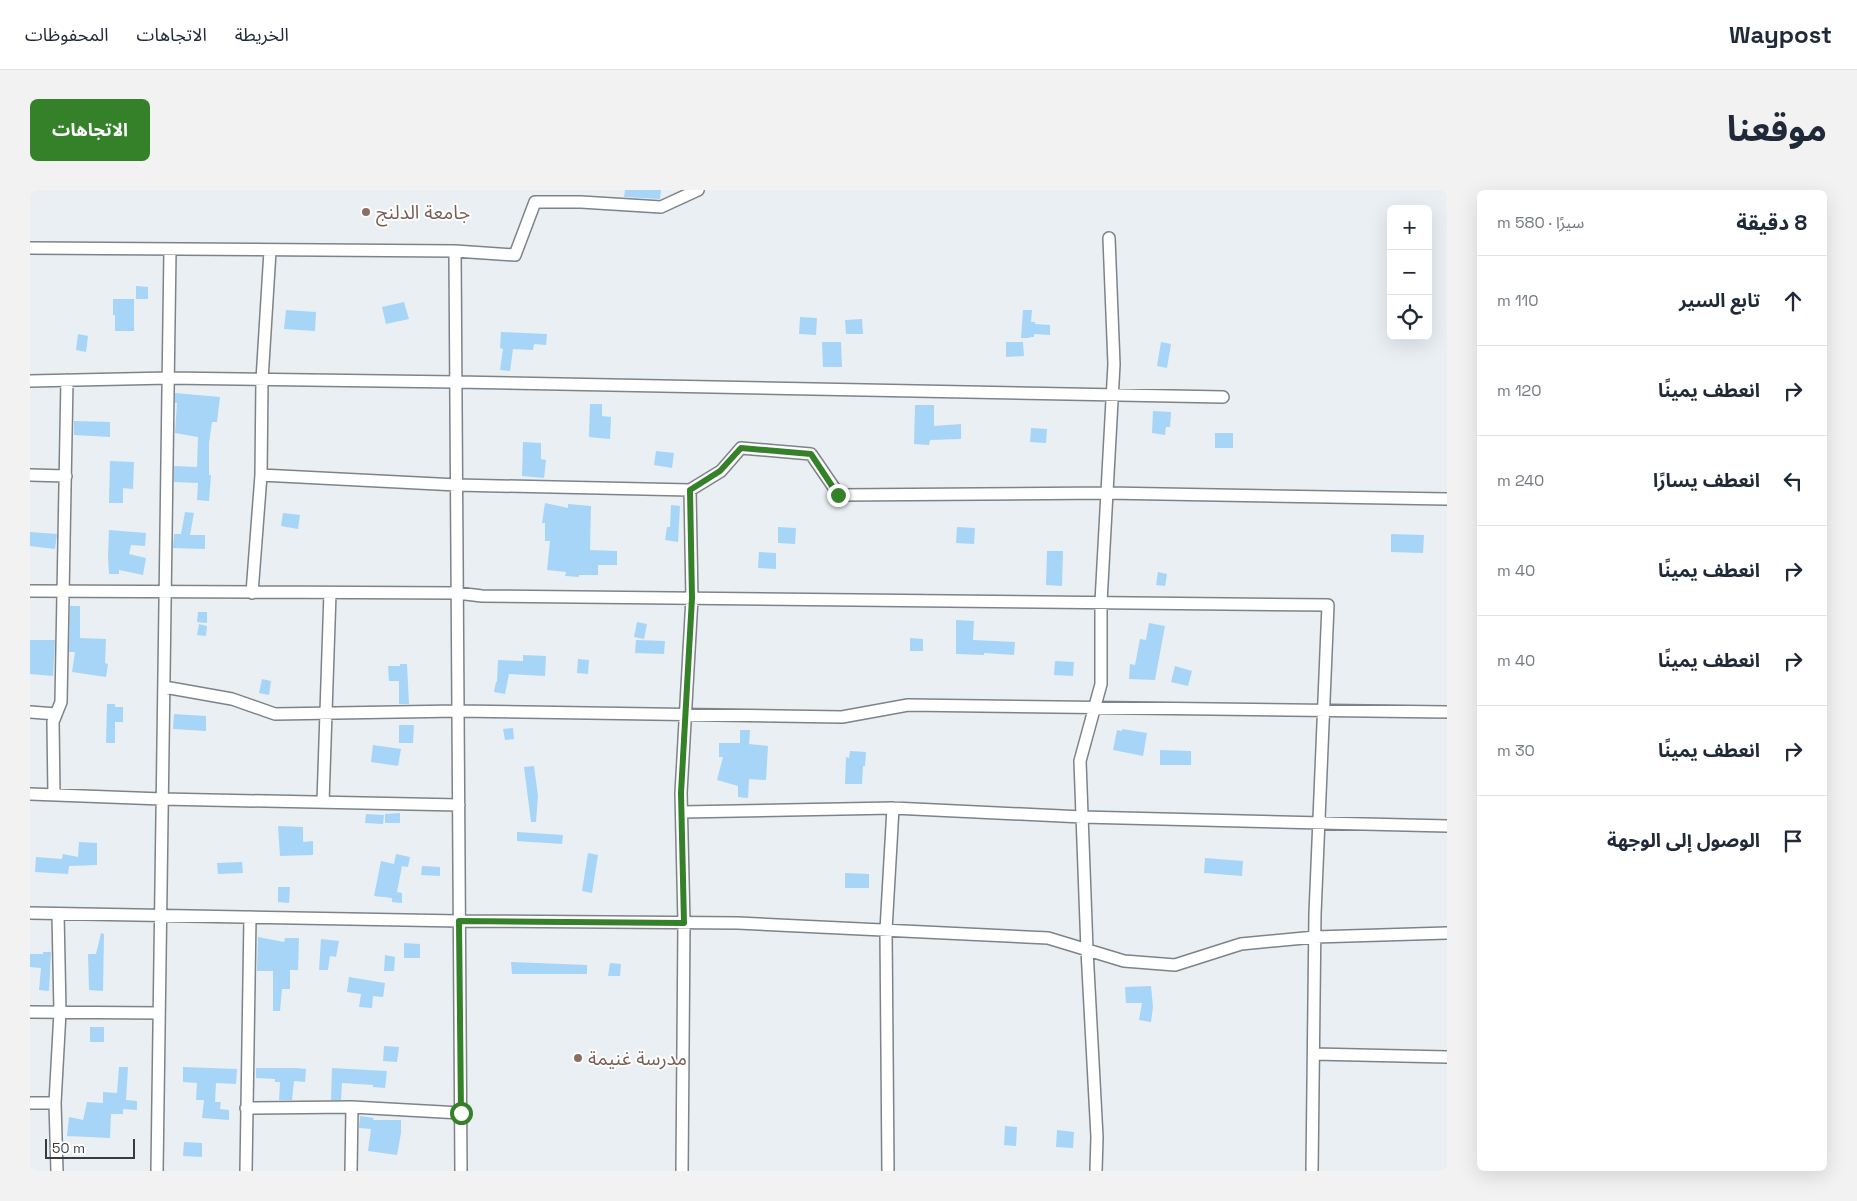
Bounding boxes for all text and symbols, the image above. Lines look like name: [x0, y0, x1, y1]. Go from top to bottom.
text: Waypost: [1729, 19, 1832, 50]
text: المحفوظات: [25, 23, 109, 46]
text: الاتجاهات: [137, 23, 207, 46]
text: الخريطة: [235, 23, 289, 46]
button: الاتجاهات: [30, 99, 150, 161]
text: موقعنا: [1727, 107, 1827, 151]
place label: جامعة الدلنج: [376, 200, 470, 227]
map controls: [1387, 205, 1432, 340]
button: +: [1387, 205, 1432, 250]
marker: جامعة الدلنج: [360, 206, 372, 218]
text: 8 دقيقة: [1736, 209, 1807, 236]
text: سيرًا · 580 m: [1497, 212, 1584, 233]
button: −: [1387, 250, 1432, 295]
icon: ahead: [1779, 287, 1807, 315]
text: تابع السير: [1679, 288, 1760, 313]
text: 110 m: [1497, 290, 1539, 311]
button: locate: [1387, 295, 1432, 340]
icon: right: [1779, 377, 1807, 405]
text: انعطف يمينًا: [1658, 378, 1760, 403]
text: 120 m: [1497, 380, 1541, 401]
icon: left: [1779, 467, 1807, 495]
text: انعطف يسارًا: [1653, 468, 1760, 493]
text: 240 m: [1497, 470, 1544, 491]
route end: [827, 484, 850, 507]
icon: right: [1779, 557, 1807, 585]
text: انعطف يمينًا: [1658, 558, 1760, 583]
text: 40 m: [1497, 560, 1535, 581]
icon: right: [1779, 647, 1807, 675]
text: انعطف يمينًا: [1658, 648, 1760, 673]
text: 40 m: [1497, 650, 1535, 671]
icon: right: [1779, 737, 1807, 765]
text: انعطف يمينًا: [1658, 738, 1760, 763]
text: 30 m: [1497, 740, 1535, 761]
icon: arrive: [1779, 827, 1807, 855]
text: الوصول إلى الوجهة: [1607, 828, 1760, 853]
place label: مدرسة غنيمة: [588, 1046, 687, 1071]
marker: مدرسة غنيمة: [572, 1052, 584, 1064]
route start: [450, 1102, 473, 1125]
scale bar: [45, 1136, 135, 1159]
text: 50 m: [52, 1139, 85, 1157]

